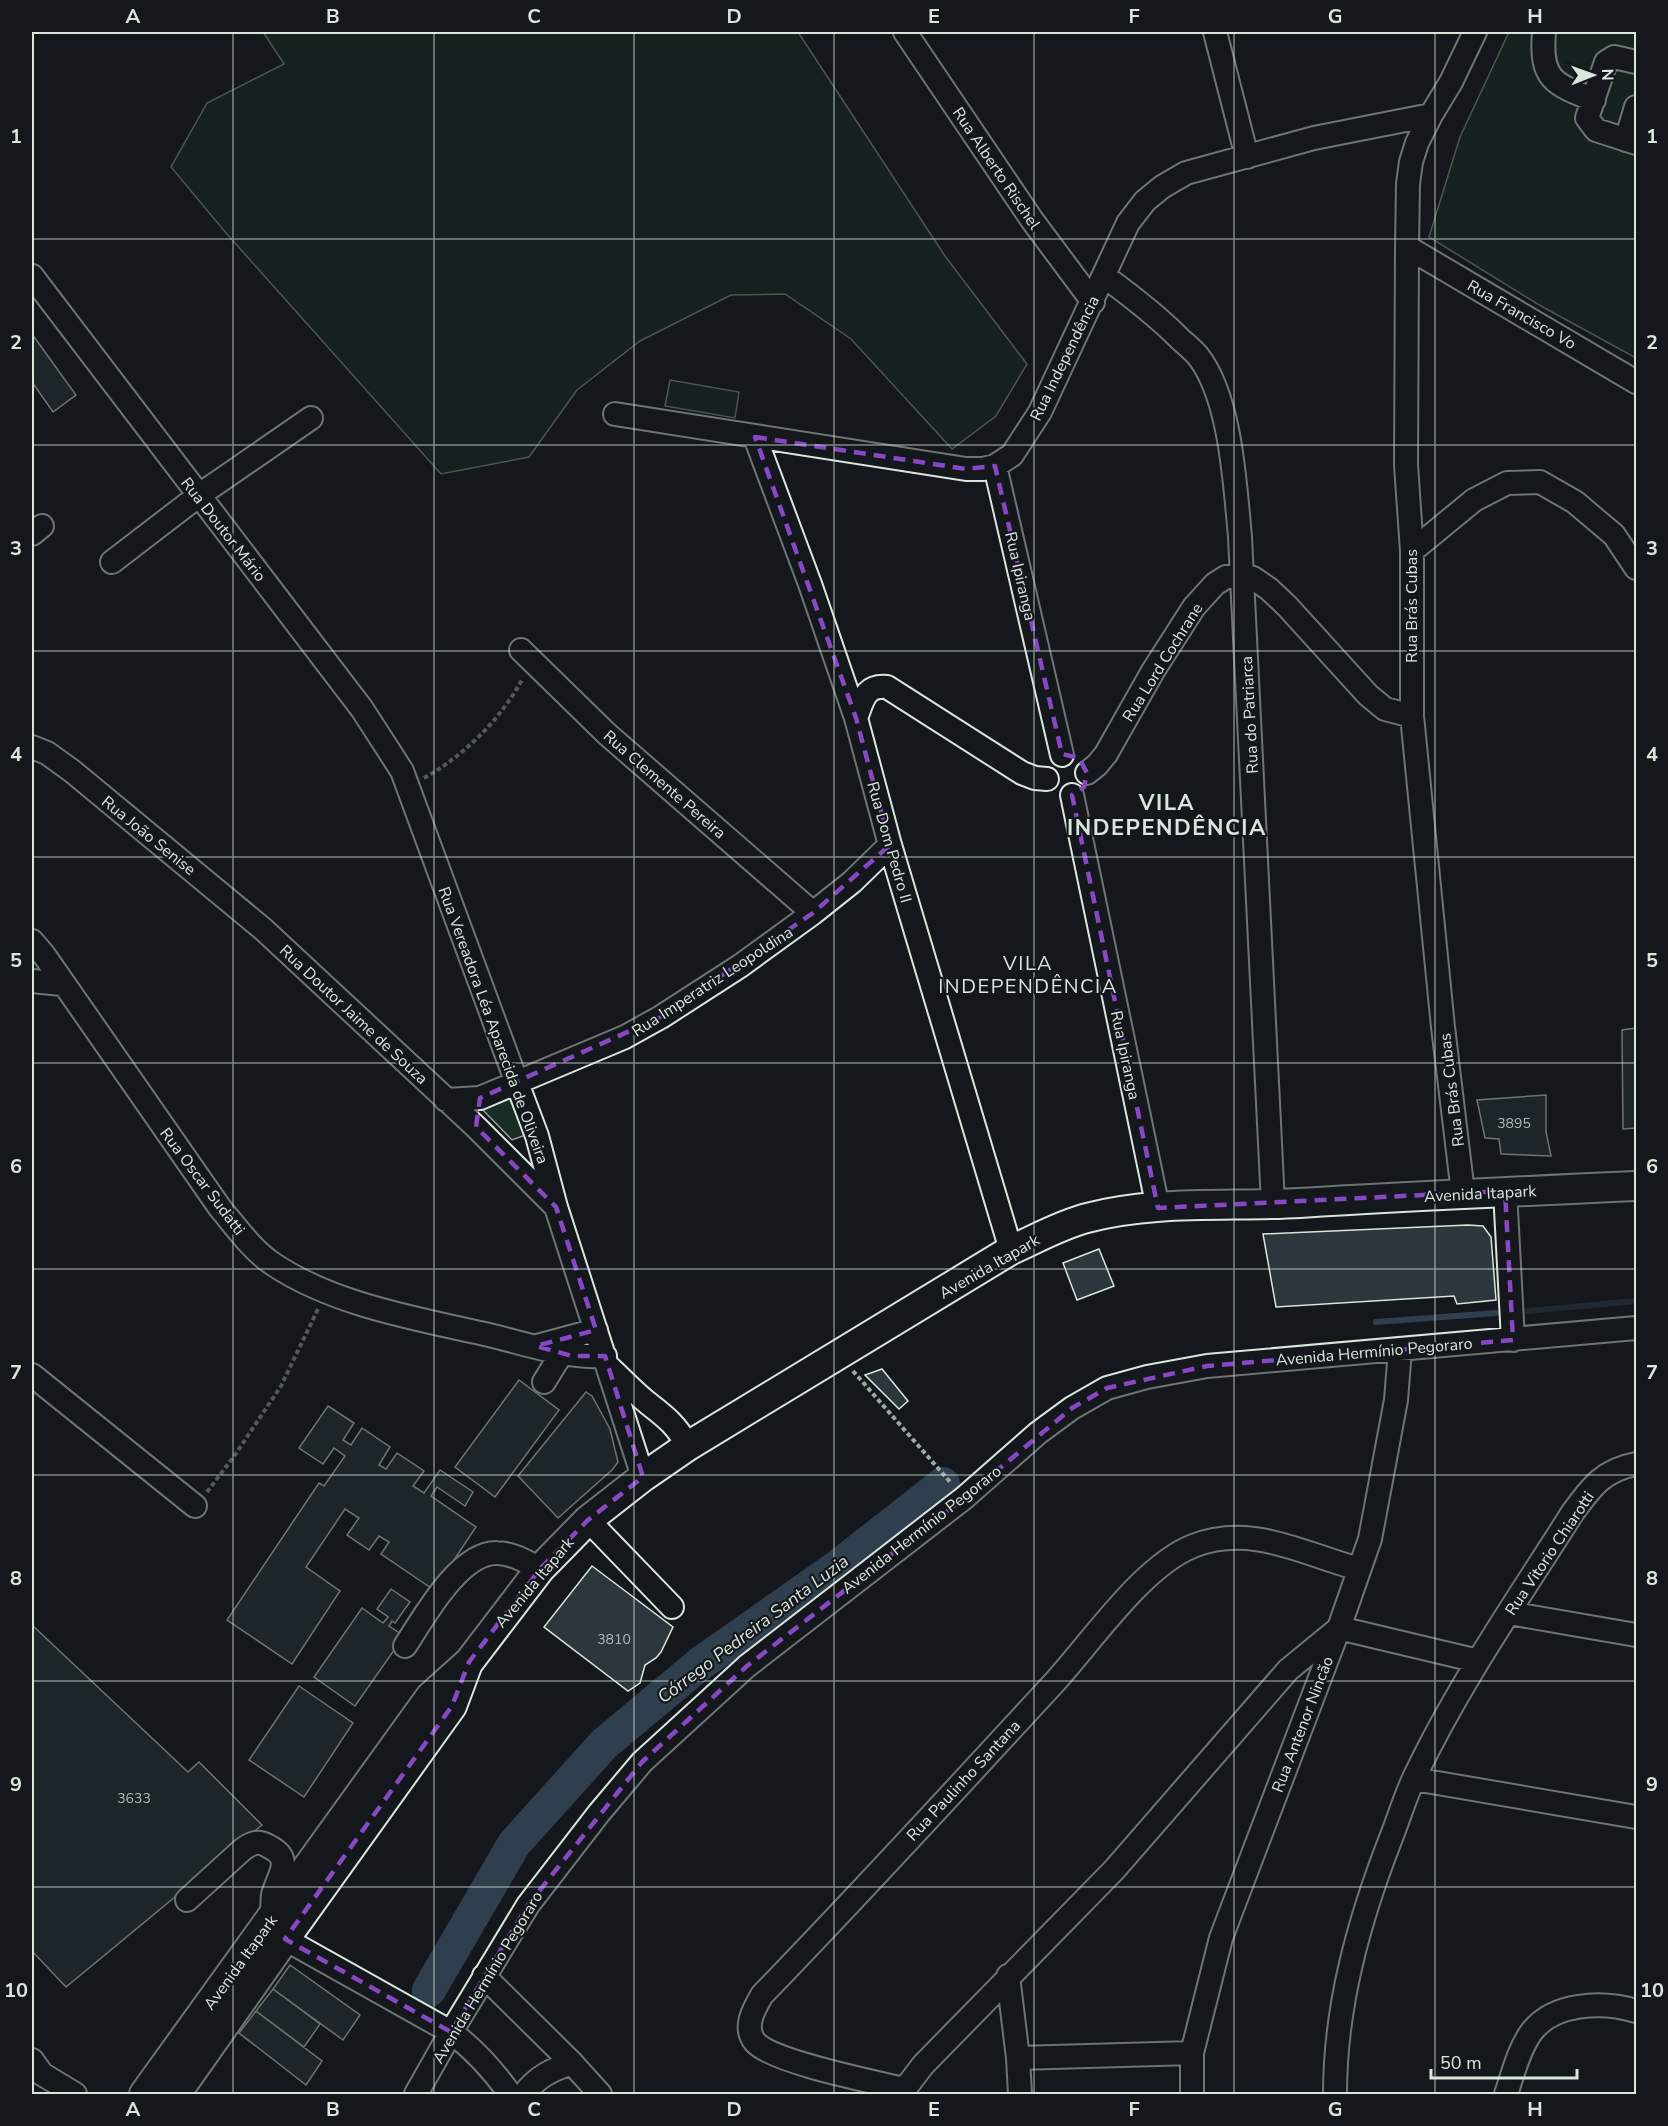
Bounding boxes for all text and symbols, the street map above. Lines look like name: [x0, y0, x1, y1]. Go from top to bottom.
text: A: [126, 3, 141, 30]
text: B: [326, 3, 340, 30]
text: C: [527, 3, 541, 30]
text: D: [726, 3, 742, 30]
text: E: [928, 3, 940, 30]
text: F: [1128, 3, 1140, 30]
text: G: [1328, 3, 1342, 30]
text: H: [1527, 3, 1543, 30]
north arrow: [1563, 45, 1623, 105]
text: N: [1596, 69, 1618, 81]
street label: Rua Alberto Rischel: [947, 103, 1045, 234]
text: 1: [10, 123, 22, 150]
text: 1: [1646, 123, 1658, 150]
street label: Rua Francisco Vo: [1463, 275, 1580, 355]
street label: Rua Independência: [1025, 292, 1105, 425]
text: 2: [10, 329, 22, 356]
text: 2: [1646, 329, 1658, 356]
street label: Rua Doutor Mário: [176, 473, 271, 586]
street label: Rua Ipiranga: [999, 530, 1041, 623]
text: 3: [10, 535, 22, 562]
text: 3: [1646, 535, 1658, 562]
street label: Rua Brás Cubas: [1401, 549, 1423, 663]
street label: Rua Lord Cochrane: [1117, 599, 1208, 726]
street label: Rua do Patriarca: [1236, 656, 1264, 774]
street label: Rua Clemente Pereira: [598, 725, 730, 844]
text: 4: [10, 741, 22, 768]
text: 4: [1646, 741, 1658, 768]
street label: Rua Dom Pedro II: [861, 779, 917, 906]
district label: VILA INDEPENDÊNCIA: [1067, 788, 1267, 843]
street label: Rua João Senise: [97, 791, 200, 881]
street label: Rua Vereadora Léa Aparecida de Oliveira: [433, 884, 554, 1167]
street label: Rua Imperatriz Leopoldina: [628, 921, 797, 1042]
street label: Rua Doutor Jaime de Souza: [274, 940, 432, 1089]
text: 5: [10, 947, 22, 974]
text: 5: [1646, 947, 1658, 974]
district label: VILA INDEPENDÊNCIA: [938, 950, 1118, 1000]
street label: Rua Ipiranga: [1105, 1009, 1145, 1102]
street label: Rua Brás Cubas: [1434, 1032, 1470, 1148]
house number: 3895: [1497, 1114, 1531, 1133]
street label: Rua Oscar Sudatti: [155, 1123, 250, 1240]
text: 6: [10, 1153, 22, 1180]
text: 6: [1646, 1153, 1658, 1180]
street label: Avenida Itapark: [1423, 1180, 1538, 1208]
street label: Avenida Itapark: [935, 1229, 1044, 1304]
street label: Avenida Hermínio Pegoraro: [1275, 1332, 1473, 1372]
text: 7: [10, 1359, 22, 1386]
text: 7: [1646, 1359, 1658, 1386]
street label: Avenida Hermínio Pegoraro: [837, 1460, 1006, 1599]
street label: Rua Vitorio Chiarotti: [1500, 1487, 1600, 1620]
street label: Avenida Itapark: [490, 1532, 580, 1633]
water label: Córrego Pedreira Santa Luzia: [652, 1549, 854, 1709]
text: 8: [10, 1565, 22, 1592]
text: 8: [1646, 1565, 1658, 1592]
house number: 3810: [597, 1630, 631, 1649]
street label: Rua Antenor Nincão: [1267, 1653, 1339, 1796]
street label: Rua Paulinho Santana: [902, 1715, 1026, 1846]
text: 9: [10, 1771, 22, 1798]
text: 9: [1646, 1771, 1658, 1798]
house number: 3633: [117, 1789, 151, 1808]
street label: Avenida Hermínio Pegoraro: [428, 1887, 548, 2068]
street label: Avenida Itapark: [199, 1910, 283, 2014]
text: 10: [4, 1977, 28, 2004]
text: 10: [1640, 1977, 1664, 2004]
scale bar: [1431, 2042, 1576, 2080]
text: 50 m: [1440, 2051, 1482, 2075]
text: A: [126, 2096, 141, 2123]
text: B: [326, 2096, 340, 2123]
text: C: [527, 2096, 541, 2123]
text: D: [726, 2096, 742, 2123]
text: E: [928, 2096, 940, 2123]
text: F: [1128, 2096, 1140, 2123]
text: G: [1328, 2096, 1342, 2123]
text: H: [1527, 2096, 1543, 2123]

